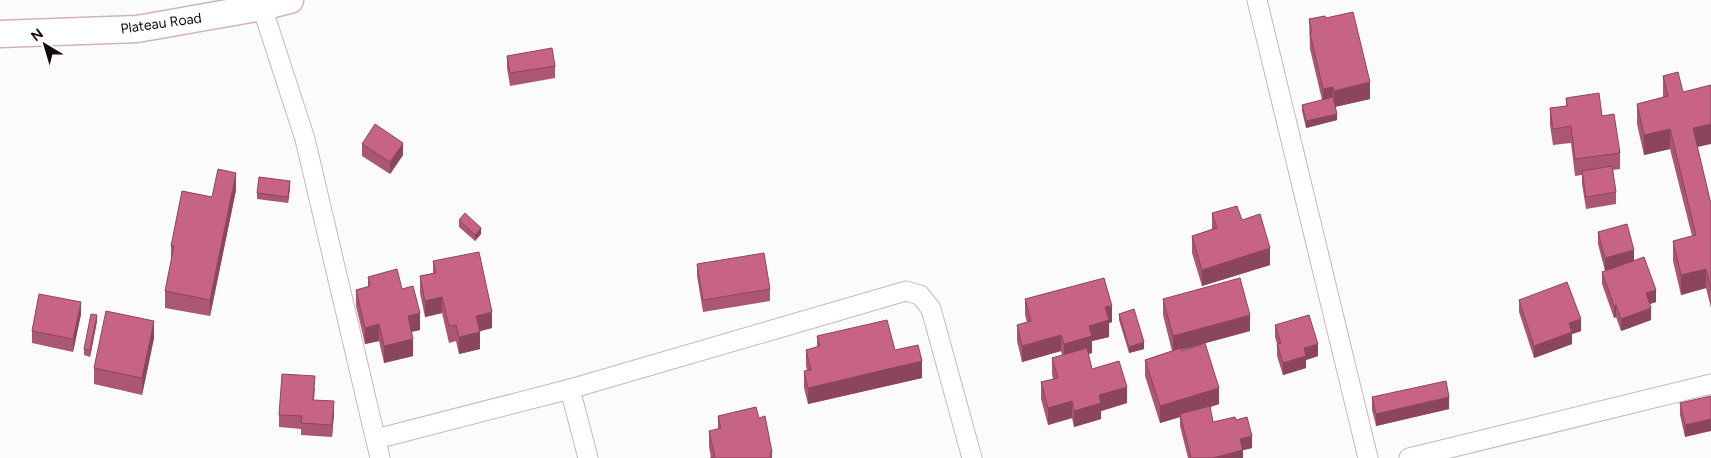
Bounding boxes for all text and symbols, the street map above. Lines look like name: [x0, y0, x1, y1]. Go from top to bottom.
street label: Plateau Road: [119, 9, 203, 38]
north arrow: [20, 20, 70, 70]
text: N: [28, 25, 47, 45]

